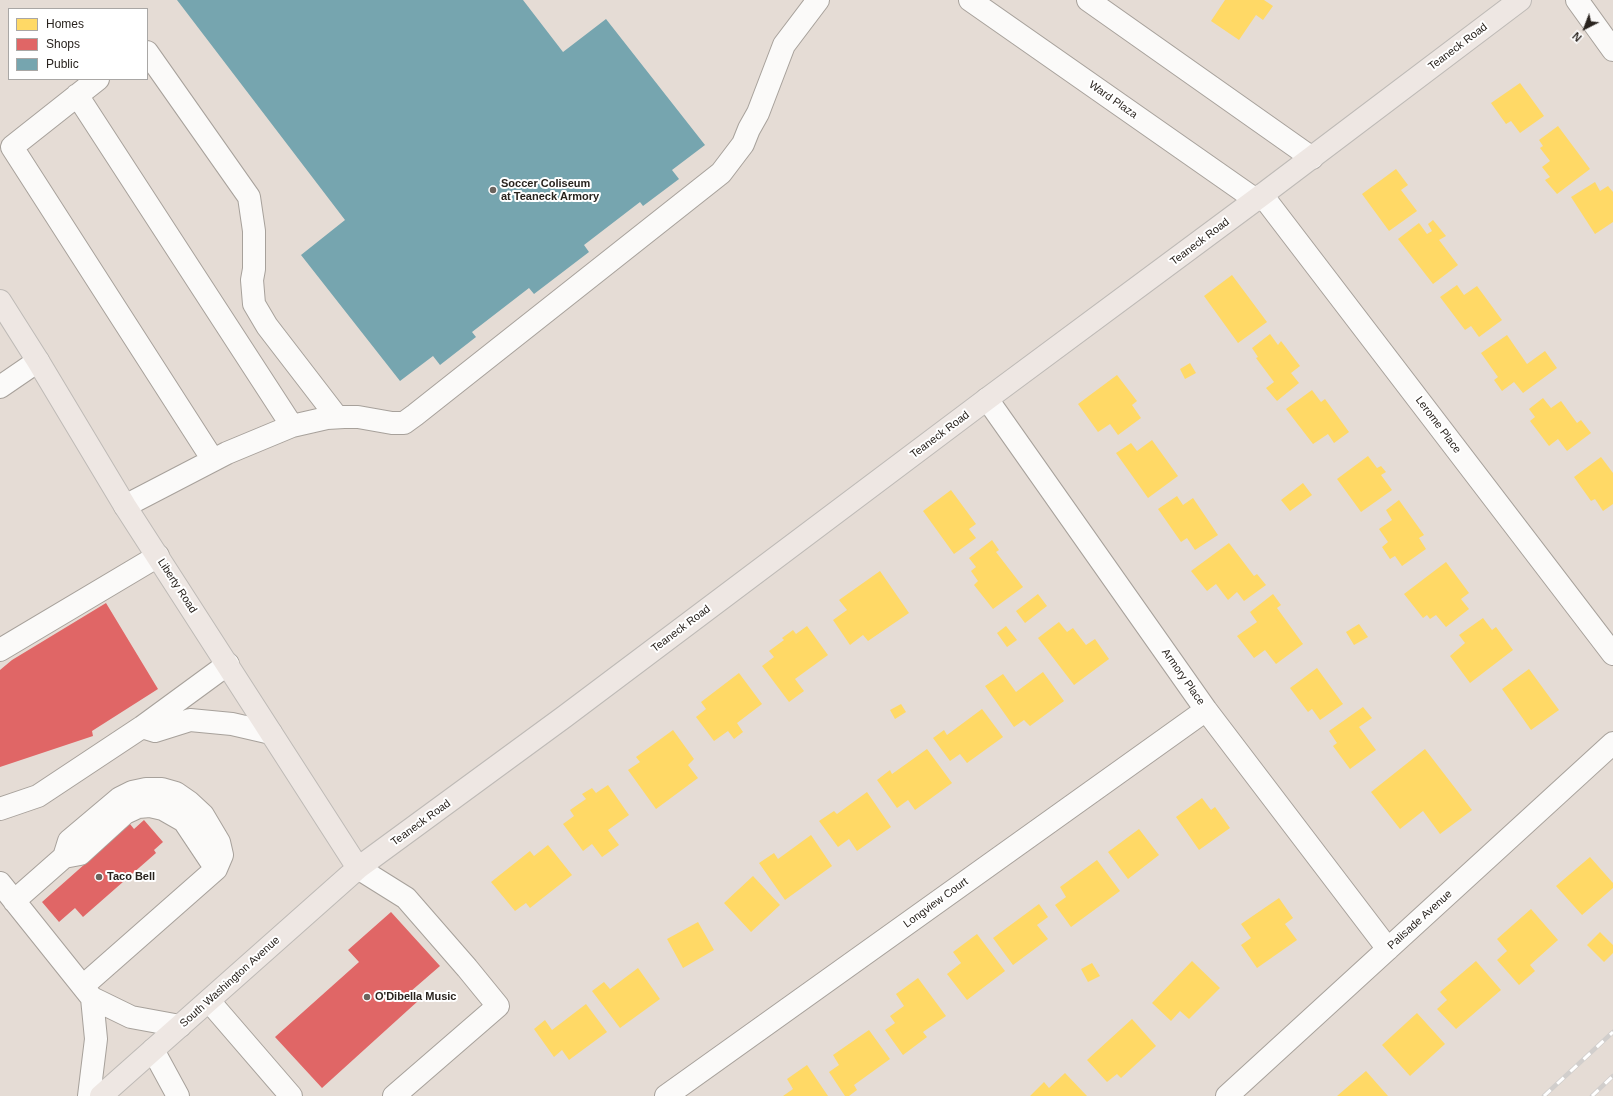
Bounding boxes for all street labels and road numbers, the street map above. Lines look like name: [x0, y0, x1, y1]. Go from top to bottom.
street label: Teaneck Road: [1426, 21, 1490, 73]
street label: Ward Plaza: [1086, 78, 1140, 122]
street label: Teaneck Road: [1168, 216, 1232, 268]
street label: Lerome Place: [1412, 394, 1464, 456]
street label: Teaneck Road: [908, 409, 972, 461]
street label: Liberty Road: [154, 556, 200, 616]
street label: Teaneck Road: [649, 603, 713, 655]
street label: Armory Place: [1159, 646, 1207, 708]
street label: Teaneck Road: [389, 797, 453, 849]
street label: Longview Court: [901, 875, 971, 931]
street label: Palisade Avenue: [1385, 888, 1455, 952]
street label: South Washington Avenue: [177, 934, 283, 1030]

